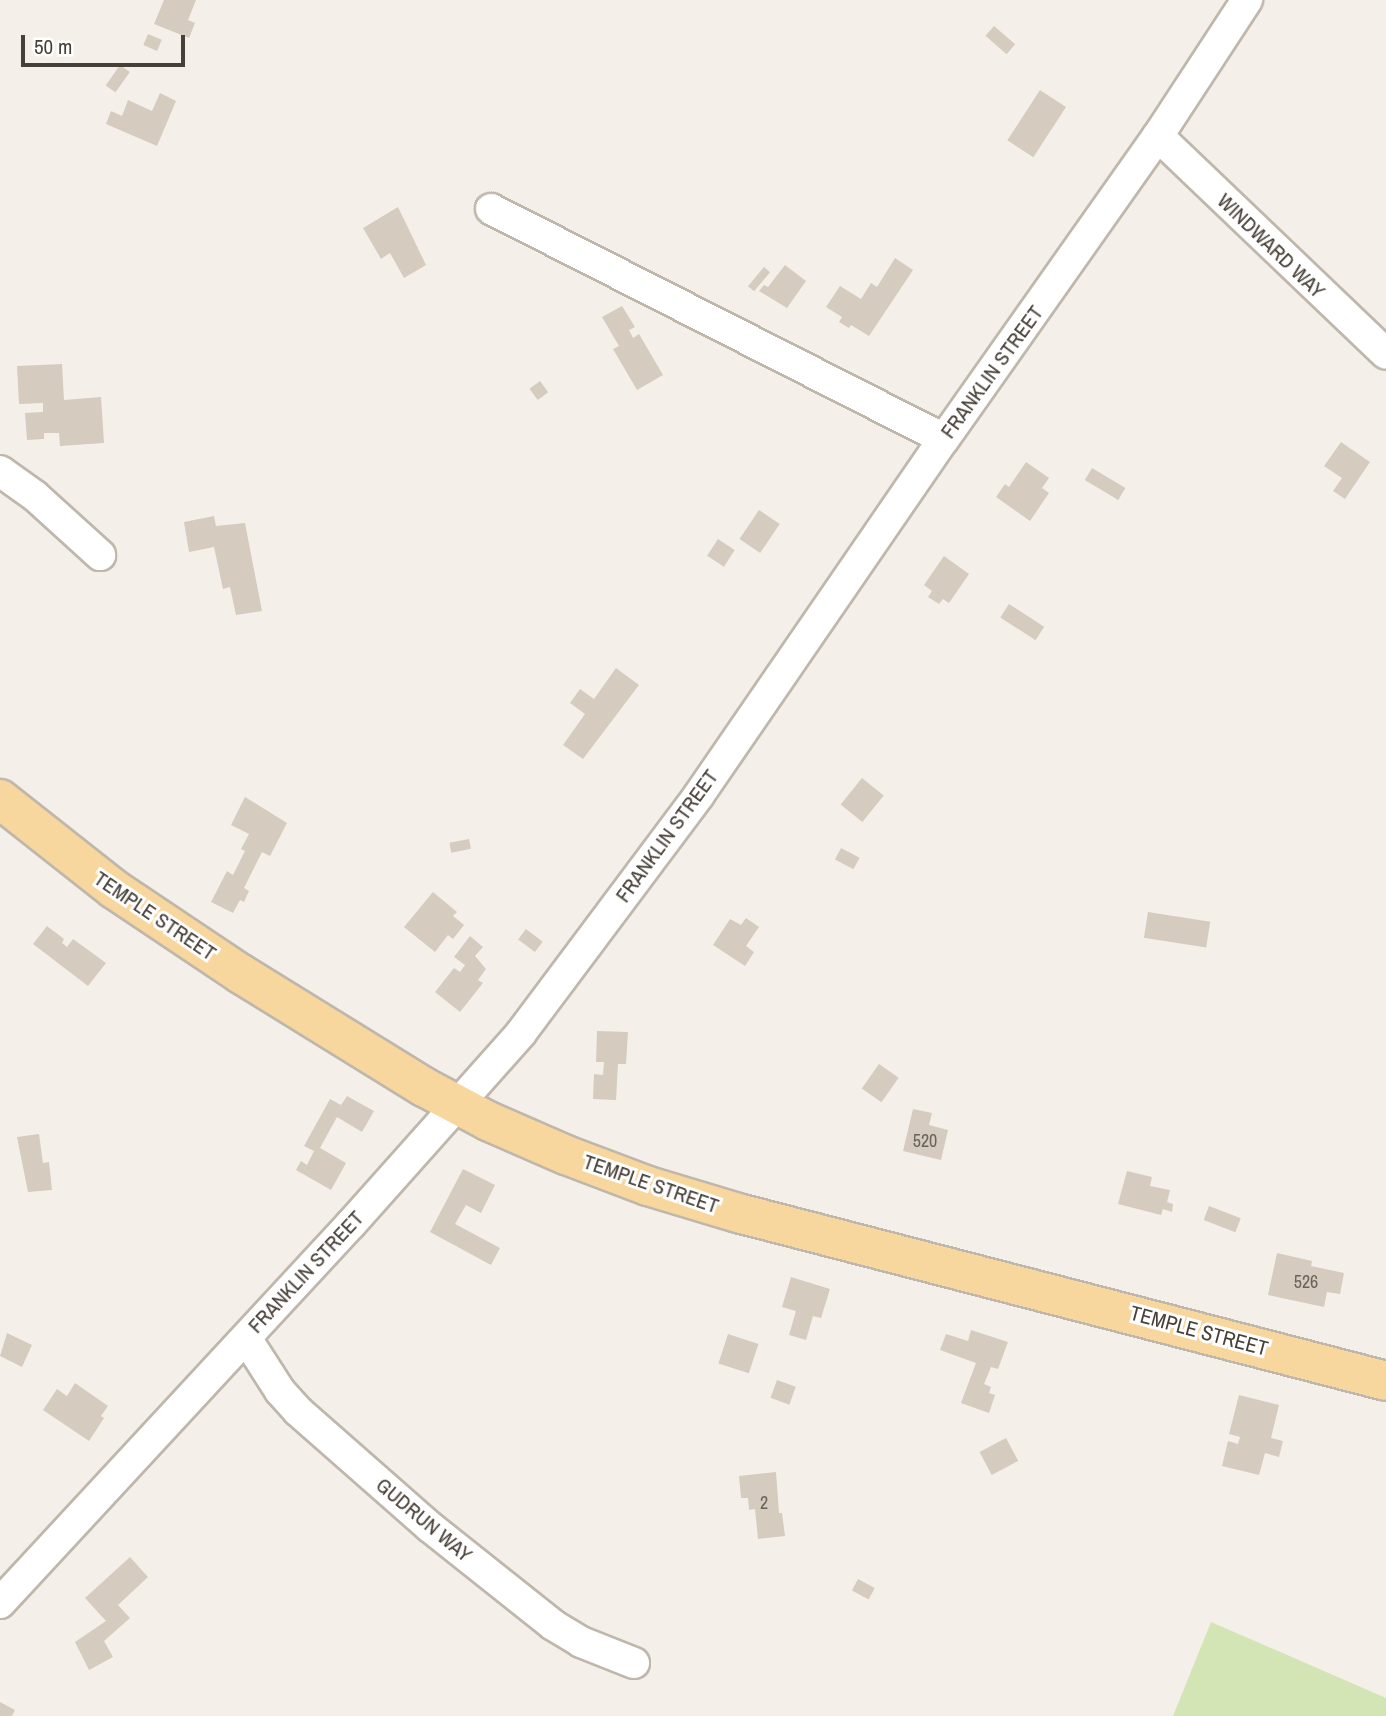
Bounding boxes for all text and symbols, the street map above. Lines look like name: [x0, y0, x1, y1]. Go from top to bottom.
scale bar: [24, 21, 189, 65]
text: 50 m: [34, 32, 72, 61]
street label: WINDWARD WAY: [1212, 188, 1330, 304]
street label: FRANKLIN STREET: [935, 301, 1049, 443]
street label: FRANKLIN STREET: [610, 765, 724, 907]
street label: TEMPLE STREET: [89, 866, 221, 966]
house number: 520: [913, 1130, 937, 1152]
street label: TEMPLE STREET: [580, 1149, 722, 1219]
street label: FRANKLIN STREET: [243, 1206, 369, 1338]
house number: 526: [1294, 1271, 1318, 1293]
street label: TEMPLE STREET: [1127, 1301, 1271, 1361]
street label: GUDRUN WAY: [371, 1473, 477, 1567]
house number: 2: [760, 1492, 768, 1514]

